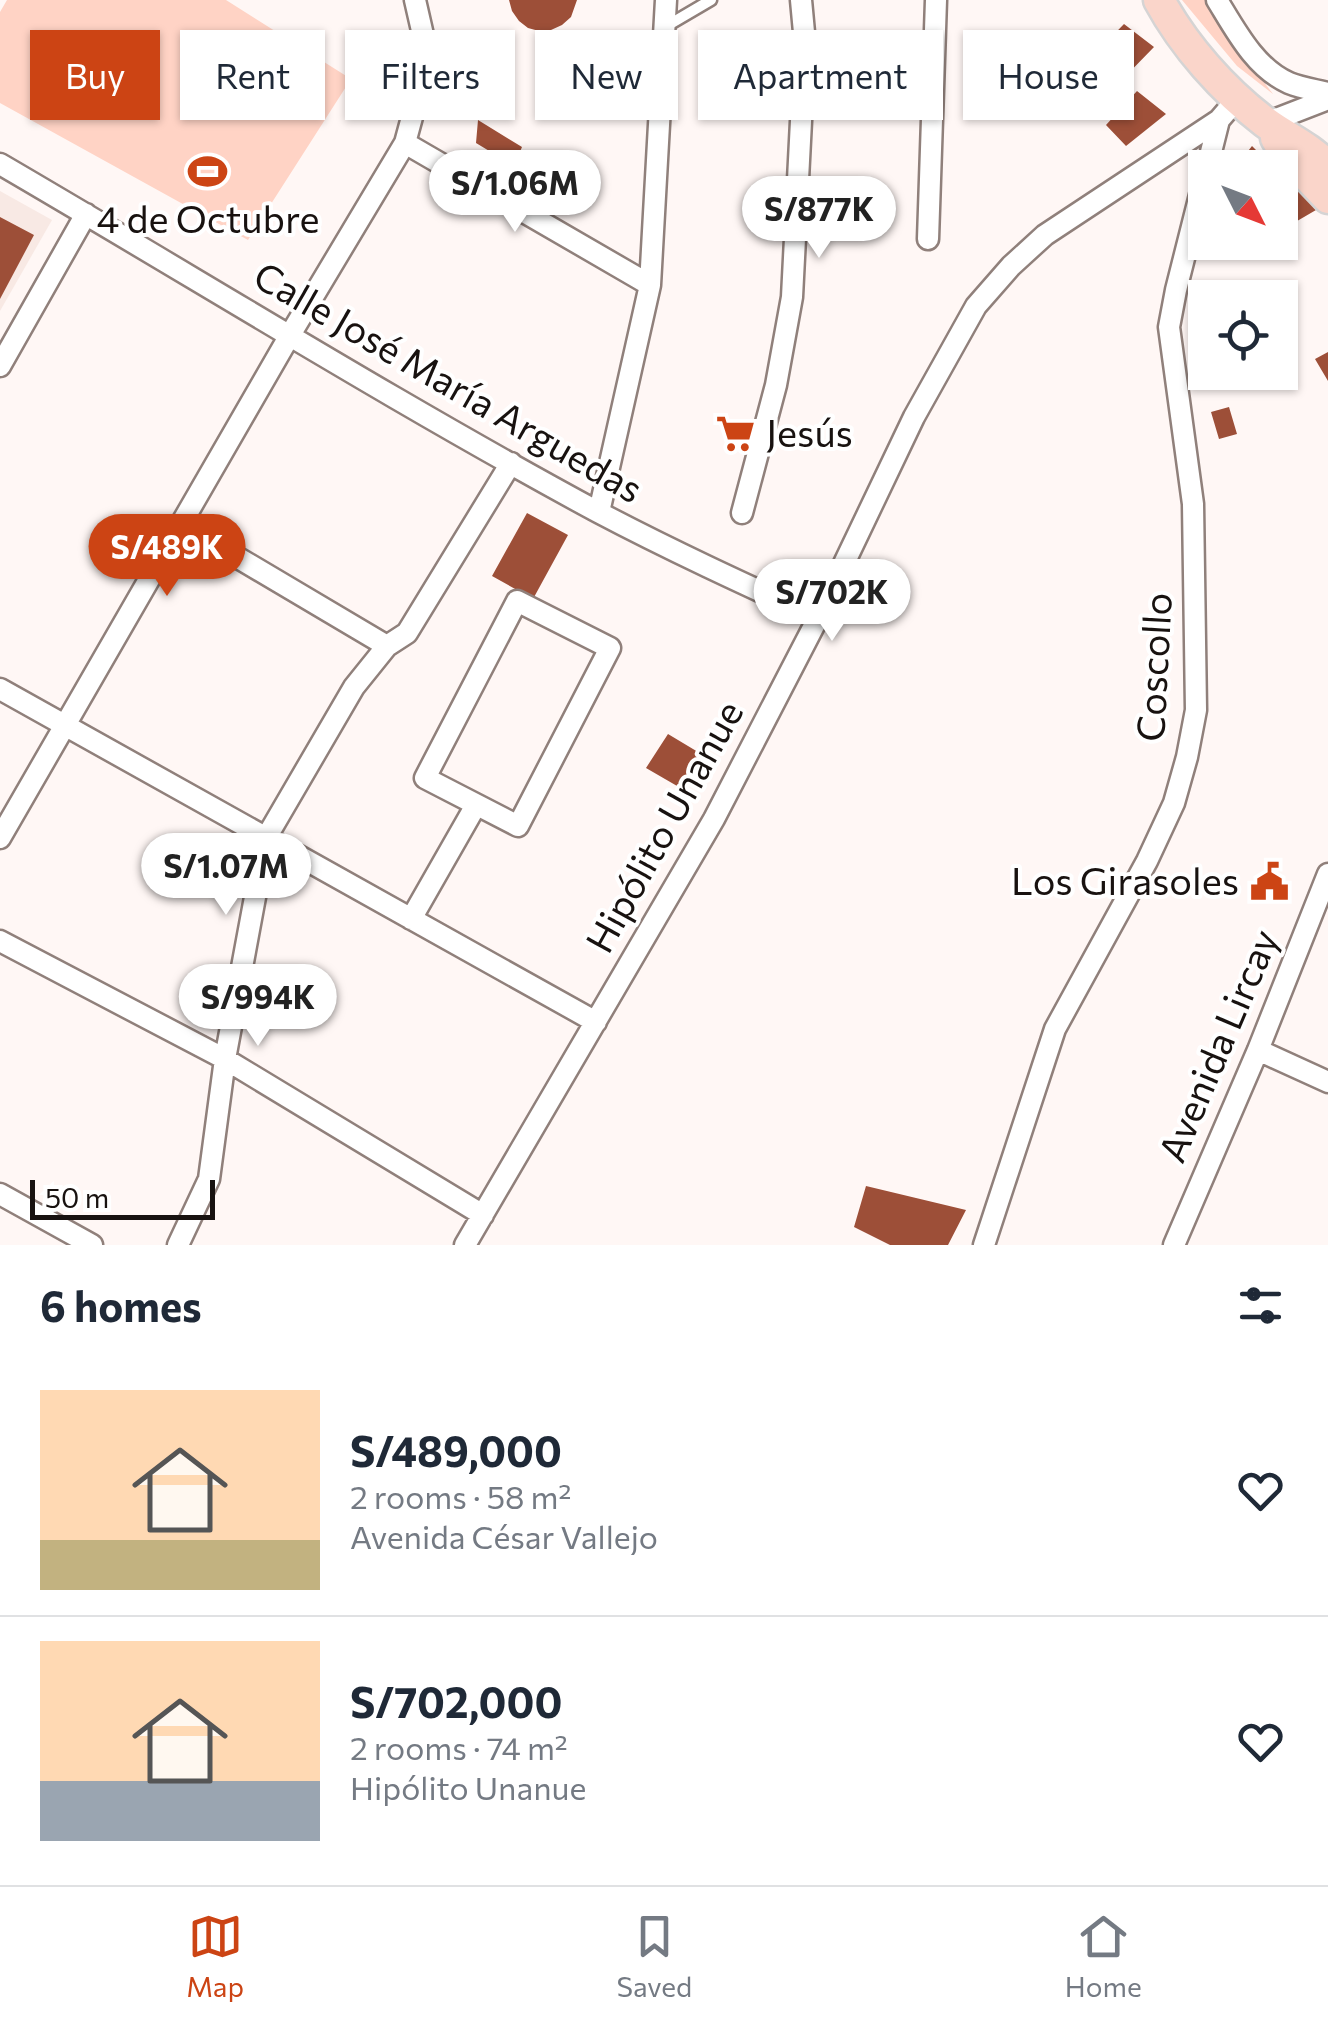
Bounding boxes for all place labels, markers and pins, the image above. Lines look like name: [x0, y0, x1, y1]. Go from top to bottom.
sports icon: 4 de Octubre: [187, 150, 229, 192]
pin: S/1.06M: [423, 150, 607, 235]
pin: S/877K: [738, 176, 900, 261]
place label: 4 de Octubre: [96, 194, 320, 241]
place label: Jesús: [766, 408, 853, 455]
supermarket icon: Jesús: [715, 413, 757, 455]
pin: S/489K: [86, 514, 248, 599]
pin: S/702K: [751, 559, 913, 644]
pin: S/1.07M: [134, 833, 318, 918]
place label: Los Girasoles: [1011, 856, 1239, 903]
public building icon: Los Girasoles: [1248, 861, 1290, 903]
pin: S/994K: [177, 964, 339, 1049]

